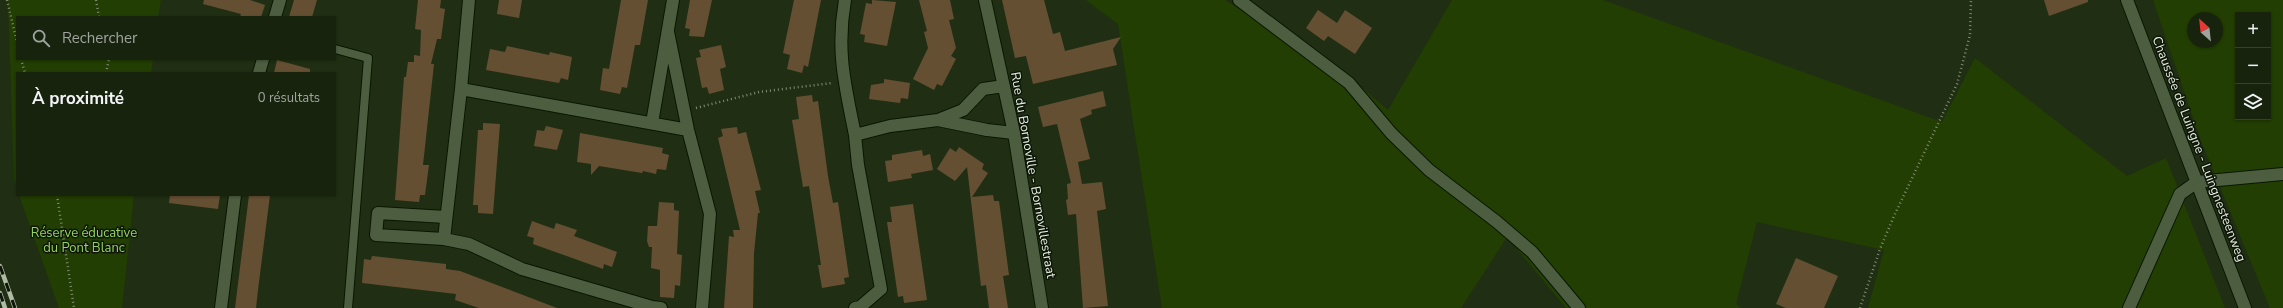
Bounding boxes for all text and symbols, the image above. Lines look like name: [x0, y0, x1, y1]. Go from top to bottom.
north arrow: [2187, 12, 2223, 48]
map controls: [2235, 12, 2271, 120]
button: +: [2235, 12, 2271, 48]
search box: [16, 16, 336, 60]
icon: search: [30, 27, 52, 49]
text: Rechercher: [62, 28, 137, 48]
street label: Chaussée de Luingne - Luingnesteenweg: [2148, 34, 2250, 264]
button: −: [2235, 48, 2271, 84]
street label: Rue du Bornoville - Bornovillestraat: [1006, 70, 1060, 280]
button: layers: [2235, 84, 2271, 120]
text: À proximité: [32, 87, 124, 110]
text: 0 résultats: [258, 89, 320, 107]
park label: Réserve éducative du Pont Blanc: [31, 224, 137, 257]

